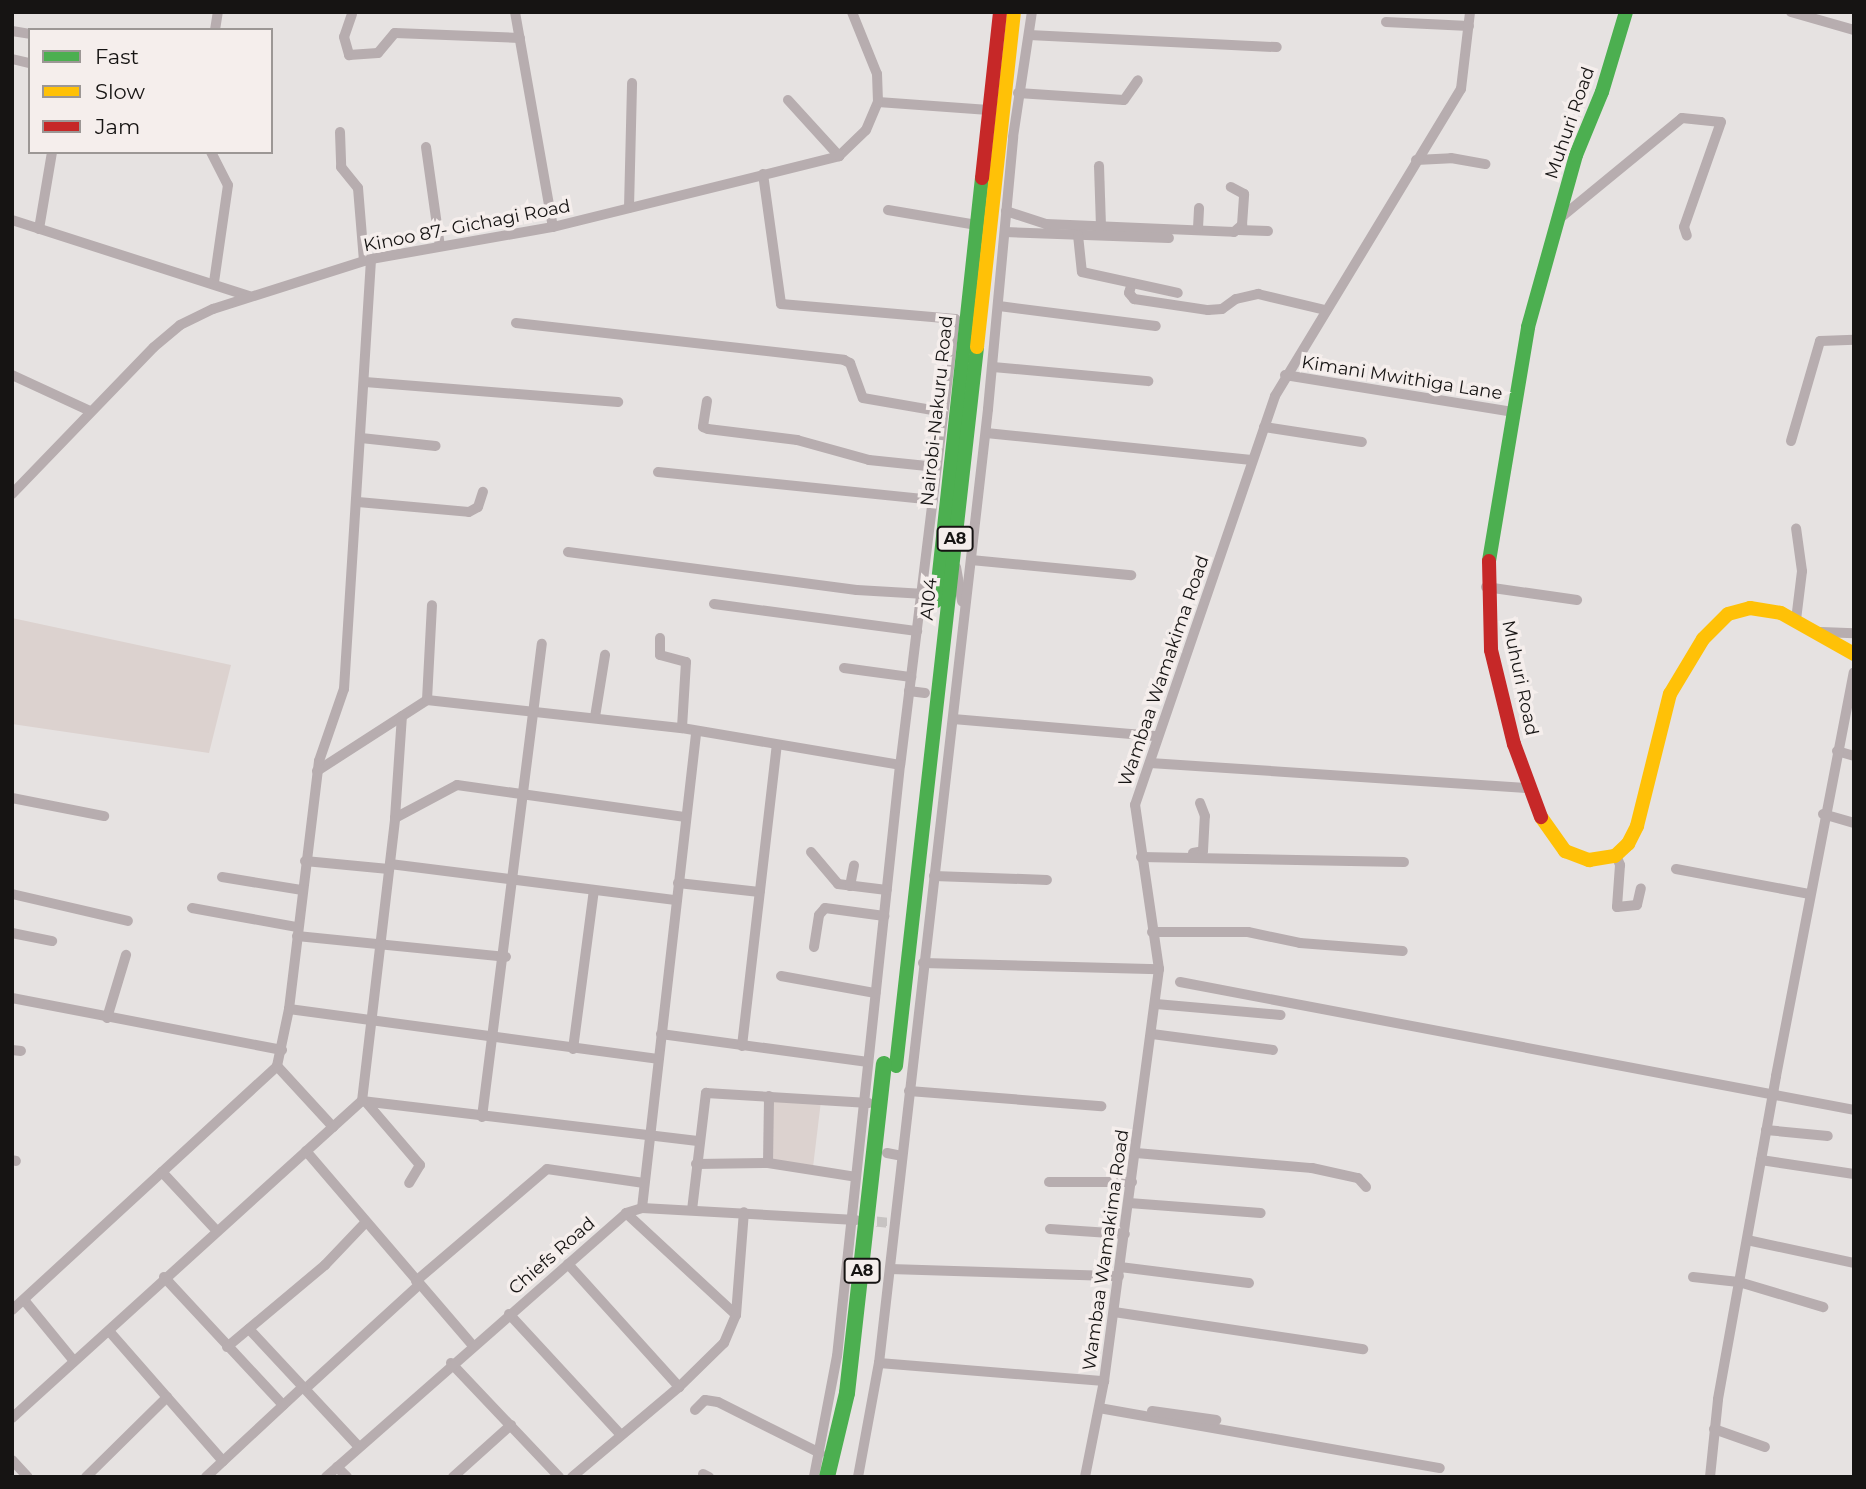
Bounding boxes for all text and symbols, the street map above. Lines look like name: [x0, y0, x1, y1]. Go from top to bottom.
legend: [28, 28, 273, 154]
text: Fast: [95, 44, 139, 69]
street label: Muhuri Road: [1541, 64, 1599, 182]
text: Slow: [95, 79, 145, 104]
text: Jam: [95, 114, 140, 139]
street label: Kinoo 87- Gichagi Road: [362, 195, 572, 257]
street label: Nairobi-Nakuru Road: [916, 315, 958, 507]
street label: Kimani Mwithiga Lane: [1300, 351, 1504, 405]
road number: A8: [936, 526, 974, 552]
street label: Wambaa Wamakima Road: [1114, 552, 1214, 790]
street label: A104: [916, 577, 942, 621]
street label: Muhuri Road: [1497, 618, 1543, 738]
street label: Wambaa Wamakima Road: [1078, 1128, 1134, 1372]
street label: Chiefs Road: [504, 1213, 600, 1299]
road number: A8: [843, 1259, 881, 1284]

